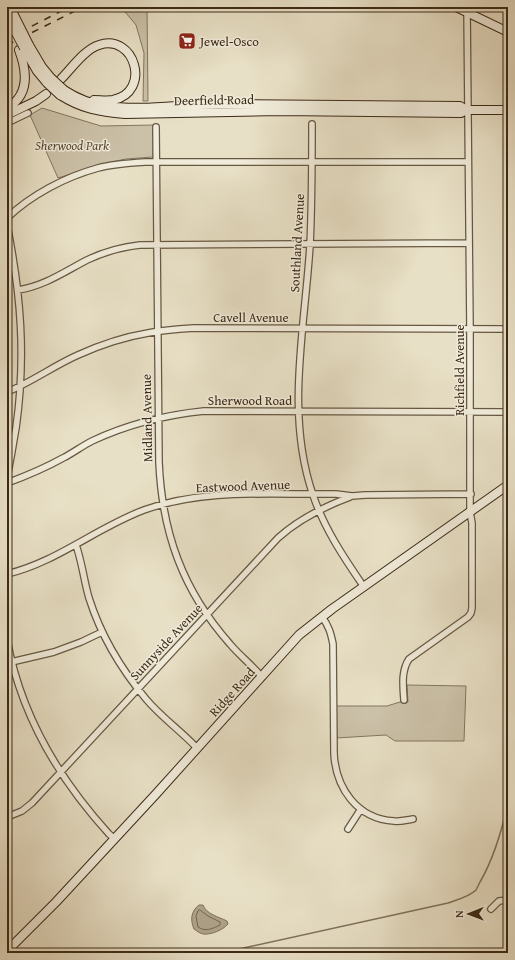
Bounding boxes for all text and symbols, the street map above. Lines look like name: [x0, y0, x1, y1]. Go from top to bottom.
supermarket icon: Jewel-Osco: [177, 31, 197, 51]
place label: Jewel-Osco: [198, 32, 259, 51]
street label: Deerfield Road: [174, 90, 254, 110]
park label: Sherwood Park: [35, 136, 109, 155]
street label: Southland Avenue: [285, 193, 309, 293]
street label: Cavell Avenue: [213, 308, 289, 327]
street label: Richfield Avenue: [450, 324, 469, 416]
street label: Midland Avenue: [137, 374, 157, 462]
street label: Sherwood Road: [208, 391, 292, 410]
street label: Eastwood Avenue: [195, 475, 291, 497]
street label: Sunnyside Avenue: [125, 599, 207, 685]
street label: Ridge Road: [205, 663, 259, 721]
north arrow: [449, 894, 489, 934]
text: N: [451, 910, 467, 918]

